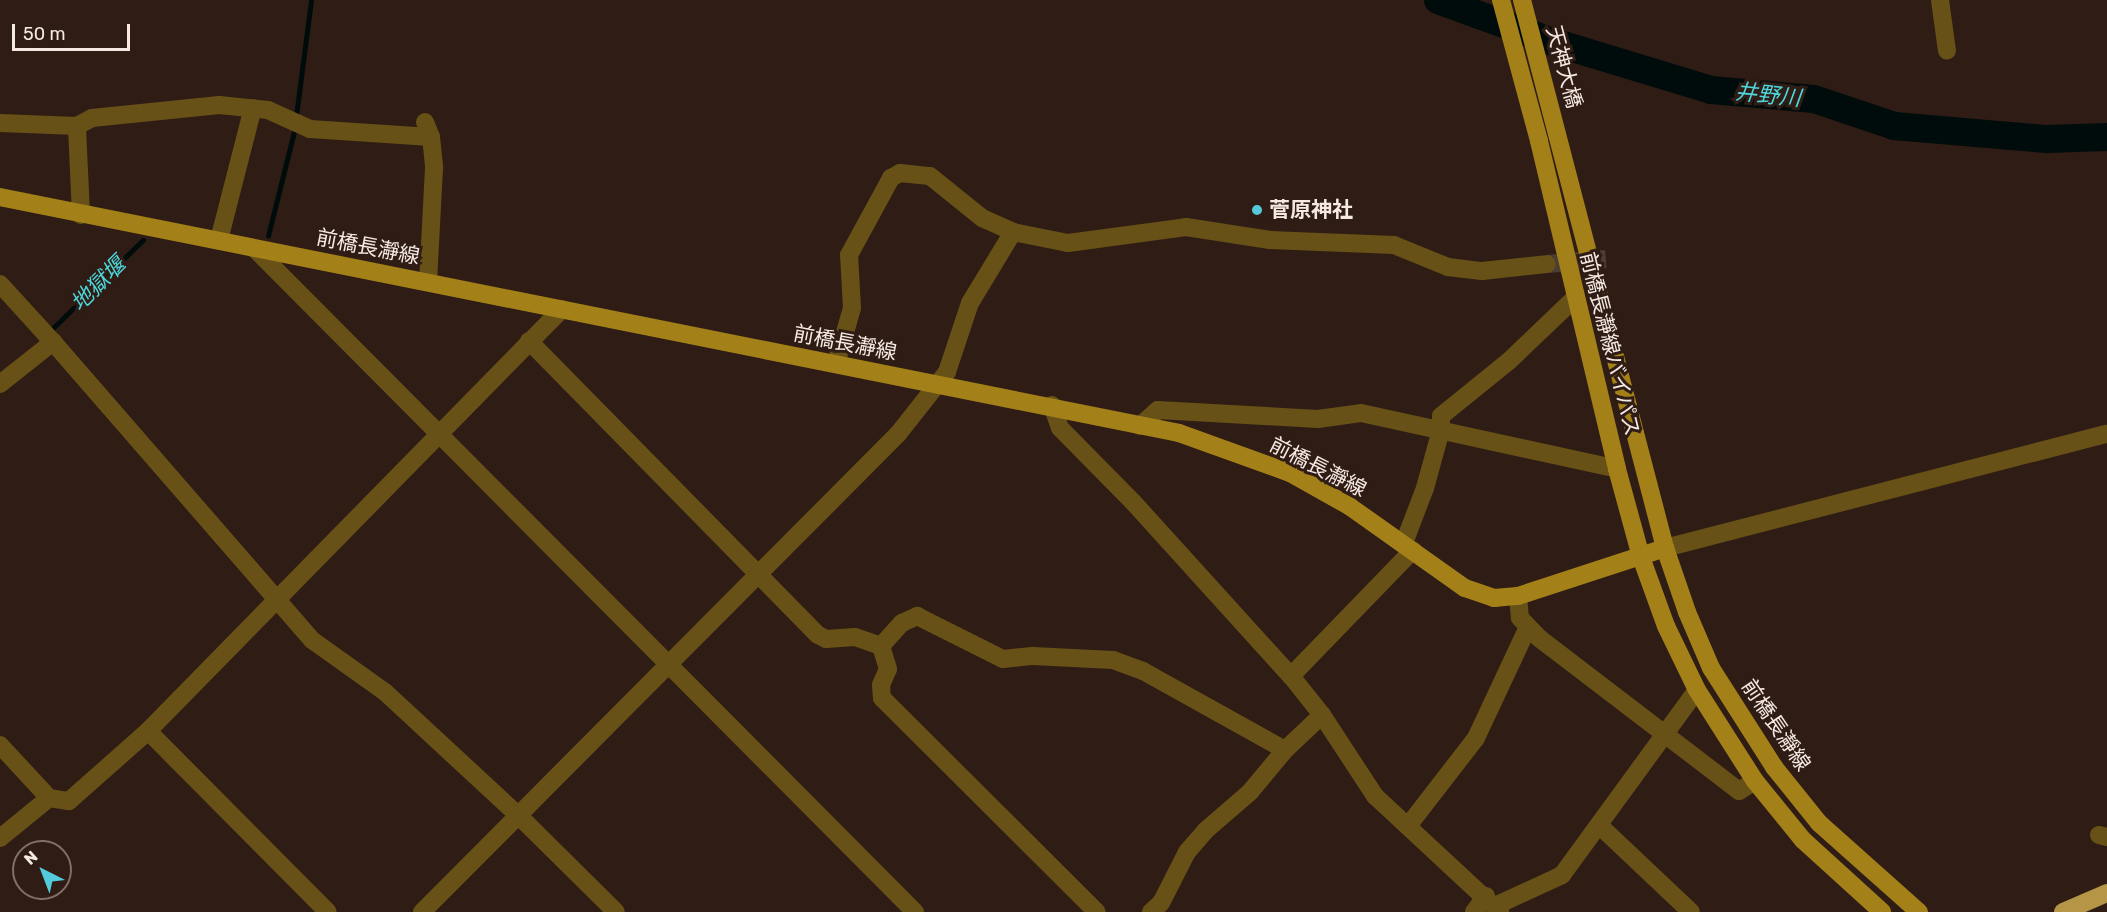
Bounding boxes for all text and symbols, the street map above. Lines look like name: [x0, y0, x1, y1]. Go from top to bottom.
scale bar: [15, 12, 134, 50]
text: 50 m: [23, 23, 66, 45]
street label: 天神大橋: [1541, 23, 1587, 111]
water label: 井野川: [1734, 78, 1802, 112]
place label: 菅原神社: [1269, 197, 1353, 223]
marker: 菅原神社: [1250, 203, 1264, 217]
street label: 前橋長瀞線: [314, 225, 422, 269]
street label: 前橋長瀞線バイパス: [1575, 249, 1645, 439]
water label: 地獄堰: [65, 251, 131, 317]
street label: 前橋長瀞線: [791, 321, 899, 365]
street label: 前橋長瀞線: [1266, 432, 1370, 502]
street label: 前橋長瀞線: [1736, 674, 1816, 776]
north arrow: [12, 840, 72, 900]
text: N: [20, 847, 42, 869]

